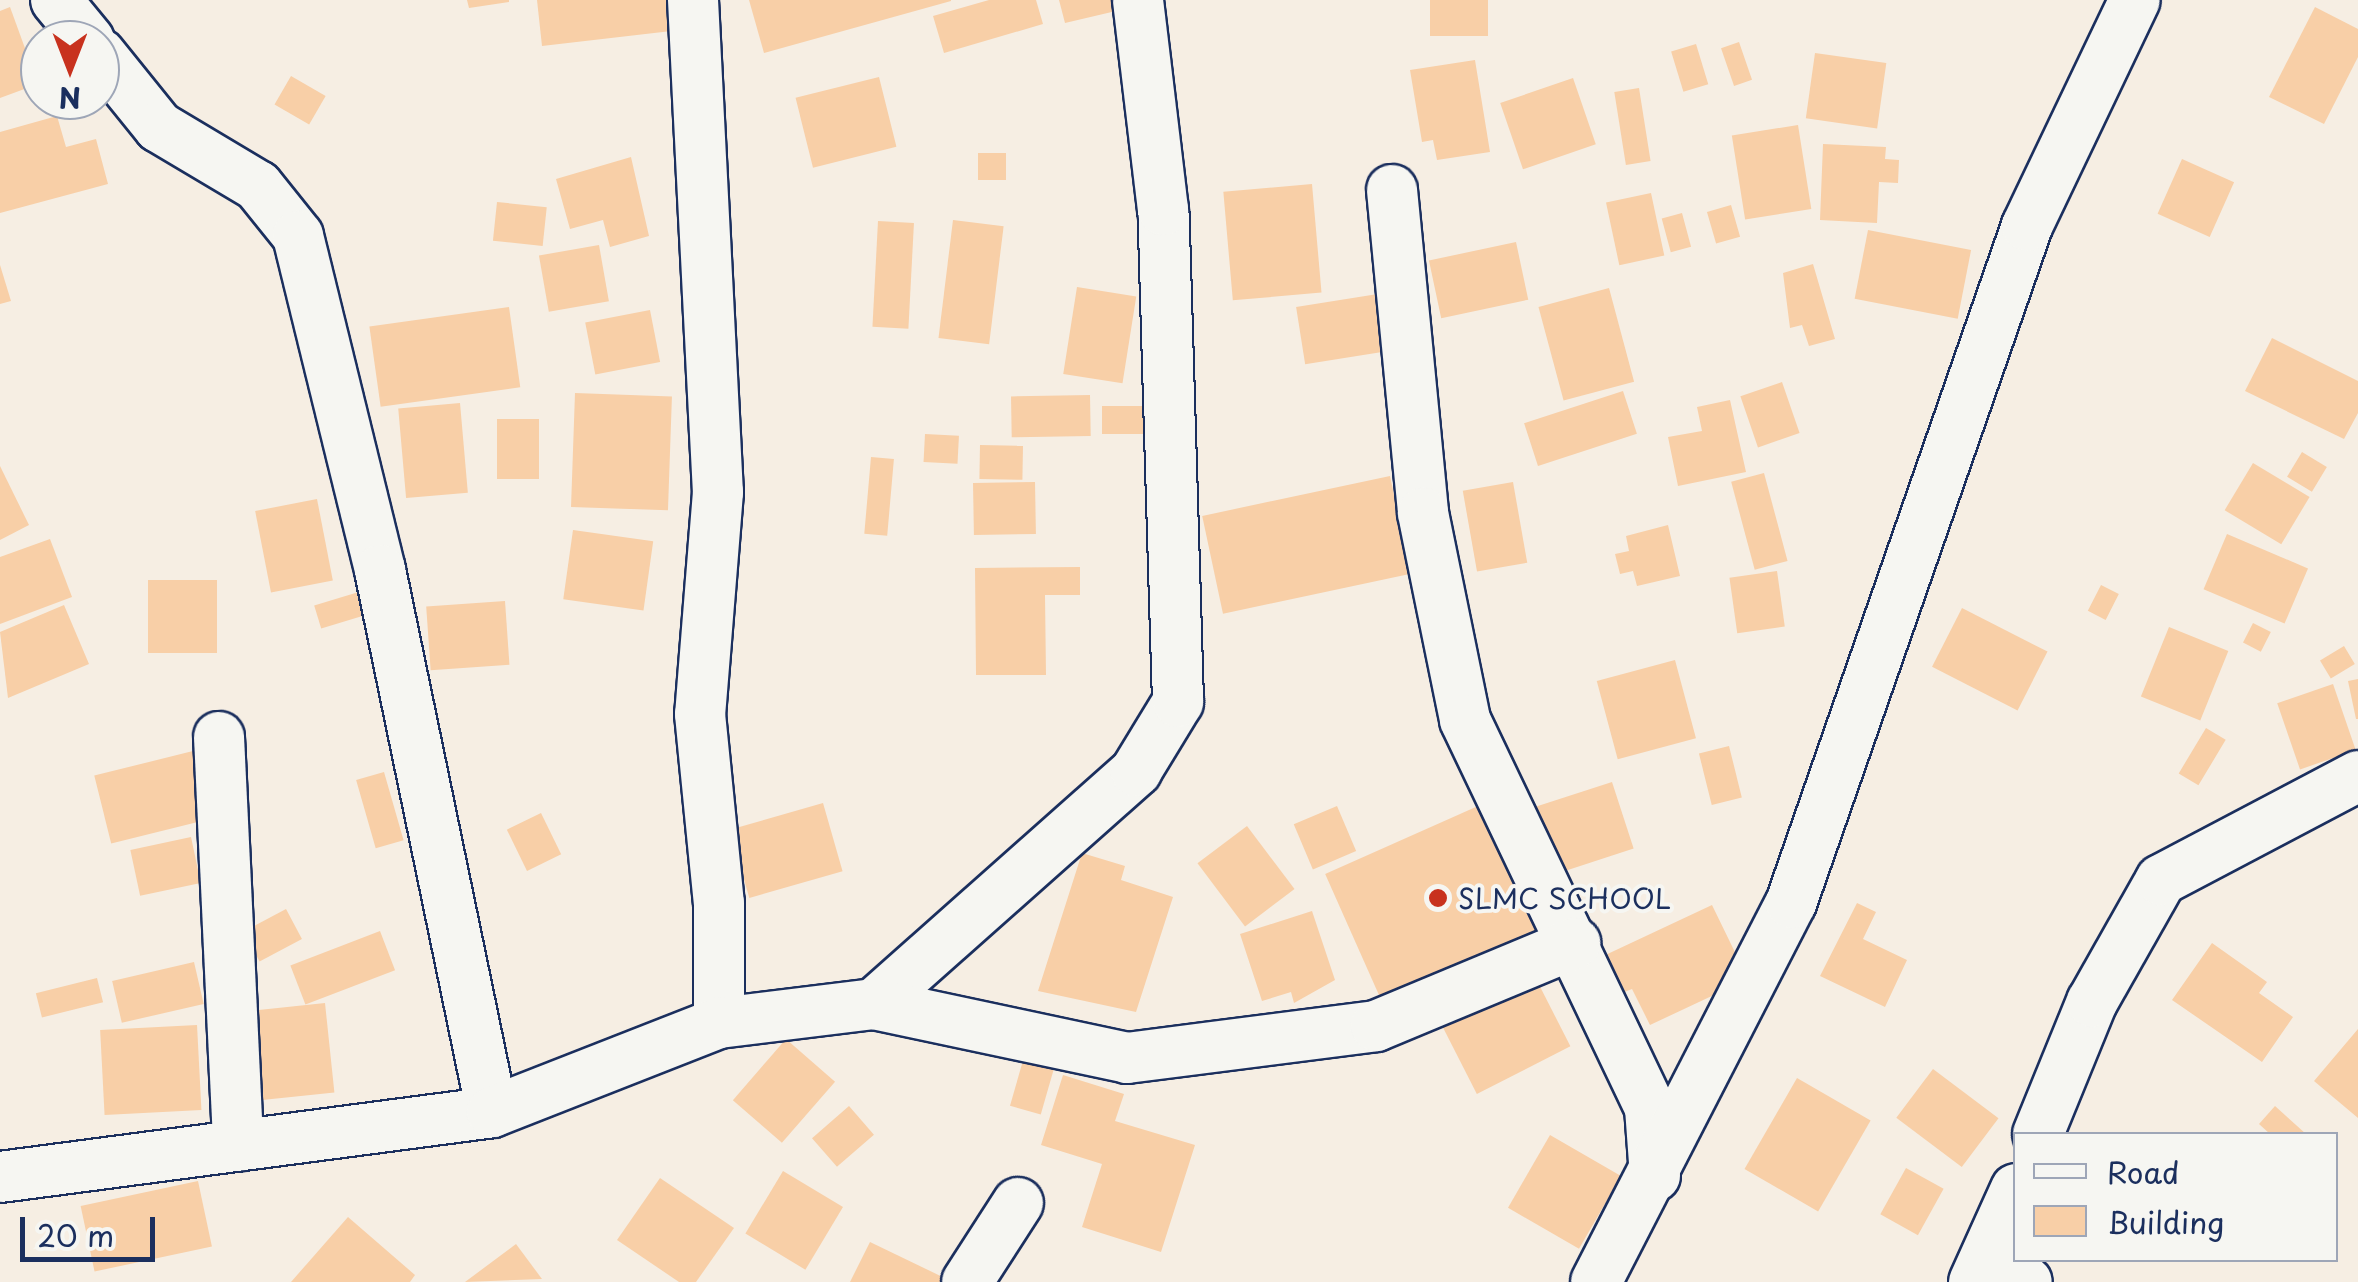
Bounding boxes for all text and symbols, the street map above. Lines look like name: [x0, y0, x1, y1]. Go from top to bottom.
north arrow: [20, 20, 120, 120]
text: N: [59, 77, 81, 120]
place label: SLMC SCHOOL: [1458, 881, 1671, 915]
marker: SLMC SCHOOL: [1427, 887, 1449, 909]
legend: [2013, 1132, 2338, 1262]
text: Road: [2107, 1149, 2180, 1194]
scale bar: [25, 1197, 160, 1259]
text: Building: [2107, 1199, 2224, 1244]
text: 20 m: [37, 1212, 114, 1257]

